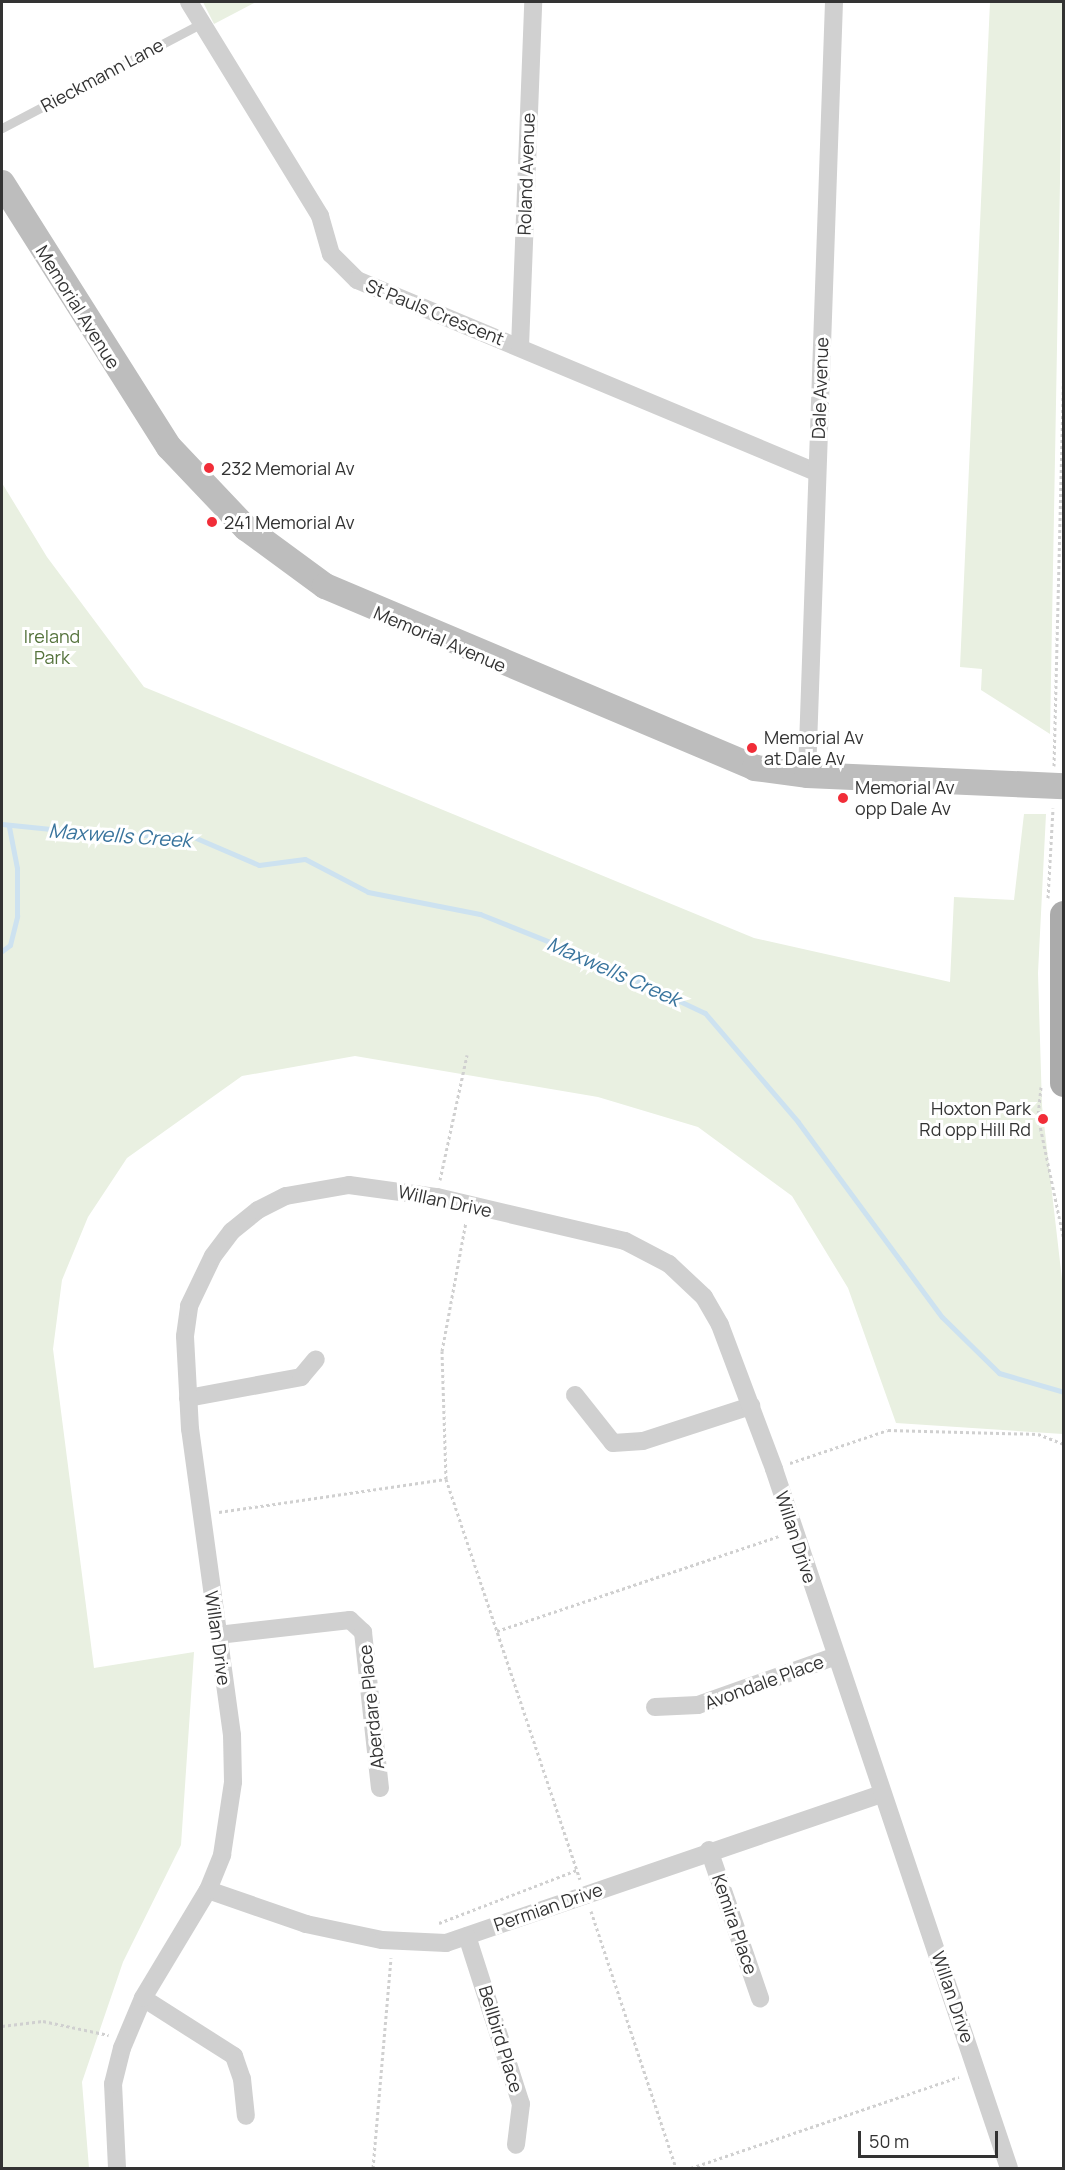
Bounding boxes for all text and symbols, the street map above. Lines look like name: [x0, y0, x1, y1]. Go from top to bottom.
street label: Rieckmann Lane: [37, 34, 167, 116]
street label: Roland Avenue: [513, 112, 539, 236]
street label: Memorial Avenue: [31, 241, 125, 373]
street label: St Pauls Crescent: [363, 274, 507, 350]
street label: Dale Avenue: [807, 337, 833, 439]
place label: 232 Memorial Av: [221, 457, 355, 479]
marker: 232 Memorial Av: [202, 461, 216, 475]
place label: 241 Memorial Av: [224, 511, 355, 533]
marker: 241 Memorial Av: [205, 515, 219, 529]
street label: Memorial Avenue: [371, 601, 509, 677]
park label: Ireland Park: [24, 626, 80, 668]
place label: Memorial Av at Dale Av: [764, 727, 864, 770]
marker: Memorial Av at Dale Av: [745, 741, 759, 755]
place label: Memorial Av opp Dale Av: [855, 777, 955, 820]
marker: Memorial Av opp Dale Av: [836, 791, 850, 805]
water label: Maxwells Creek: [48, 818, 192, 852]
water label: Maxwells Creek: [544, 931, 684, 1011]
place label: Hoxton Park Rd opp Hill Rd: [919, 1098, 1031, 1140]
marker: Hoxton Park Rd opp Hill Rd: [1036, 1112, 1050, 1126]
street label: Willan Drive: [396, 1181, 494, 1221]
street label: Willan Drive: [771, 1488, 821, 1586]
street label: Willan Drive: [201, 1589, 235, 1687]
street label: Aberdare Place: [354, 1644, 388, 1770]
street label: Avondale Place: [702, 1650, 826, 1714]
street label: Kemira Place: [708, 1871, 762, 1977]
street label: Permian Drive: [491, 1878, 605, 1936]
street label: Willan Drive: [927, 1948, 979, 2046]
street label: Bellbird Place: [474, 1983, 528, 2095]
scale bar: [861, 2119, 1000, 2157]
text: 50 m: [869, 2129, 909, 2153]

